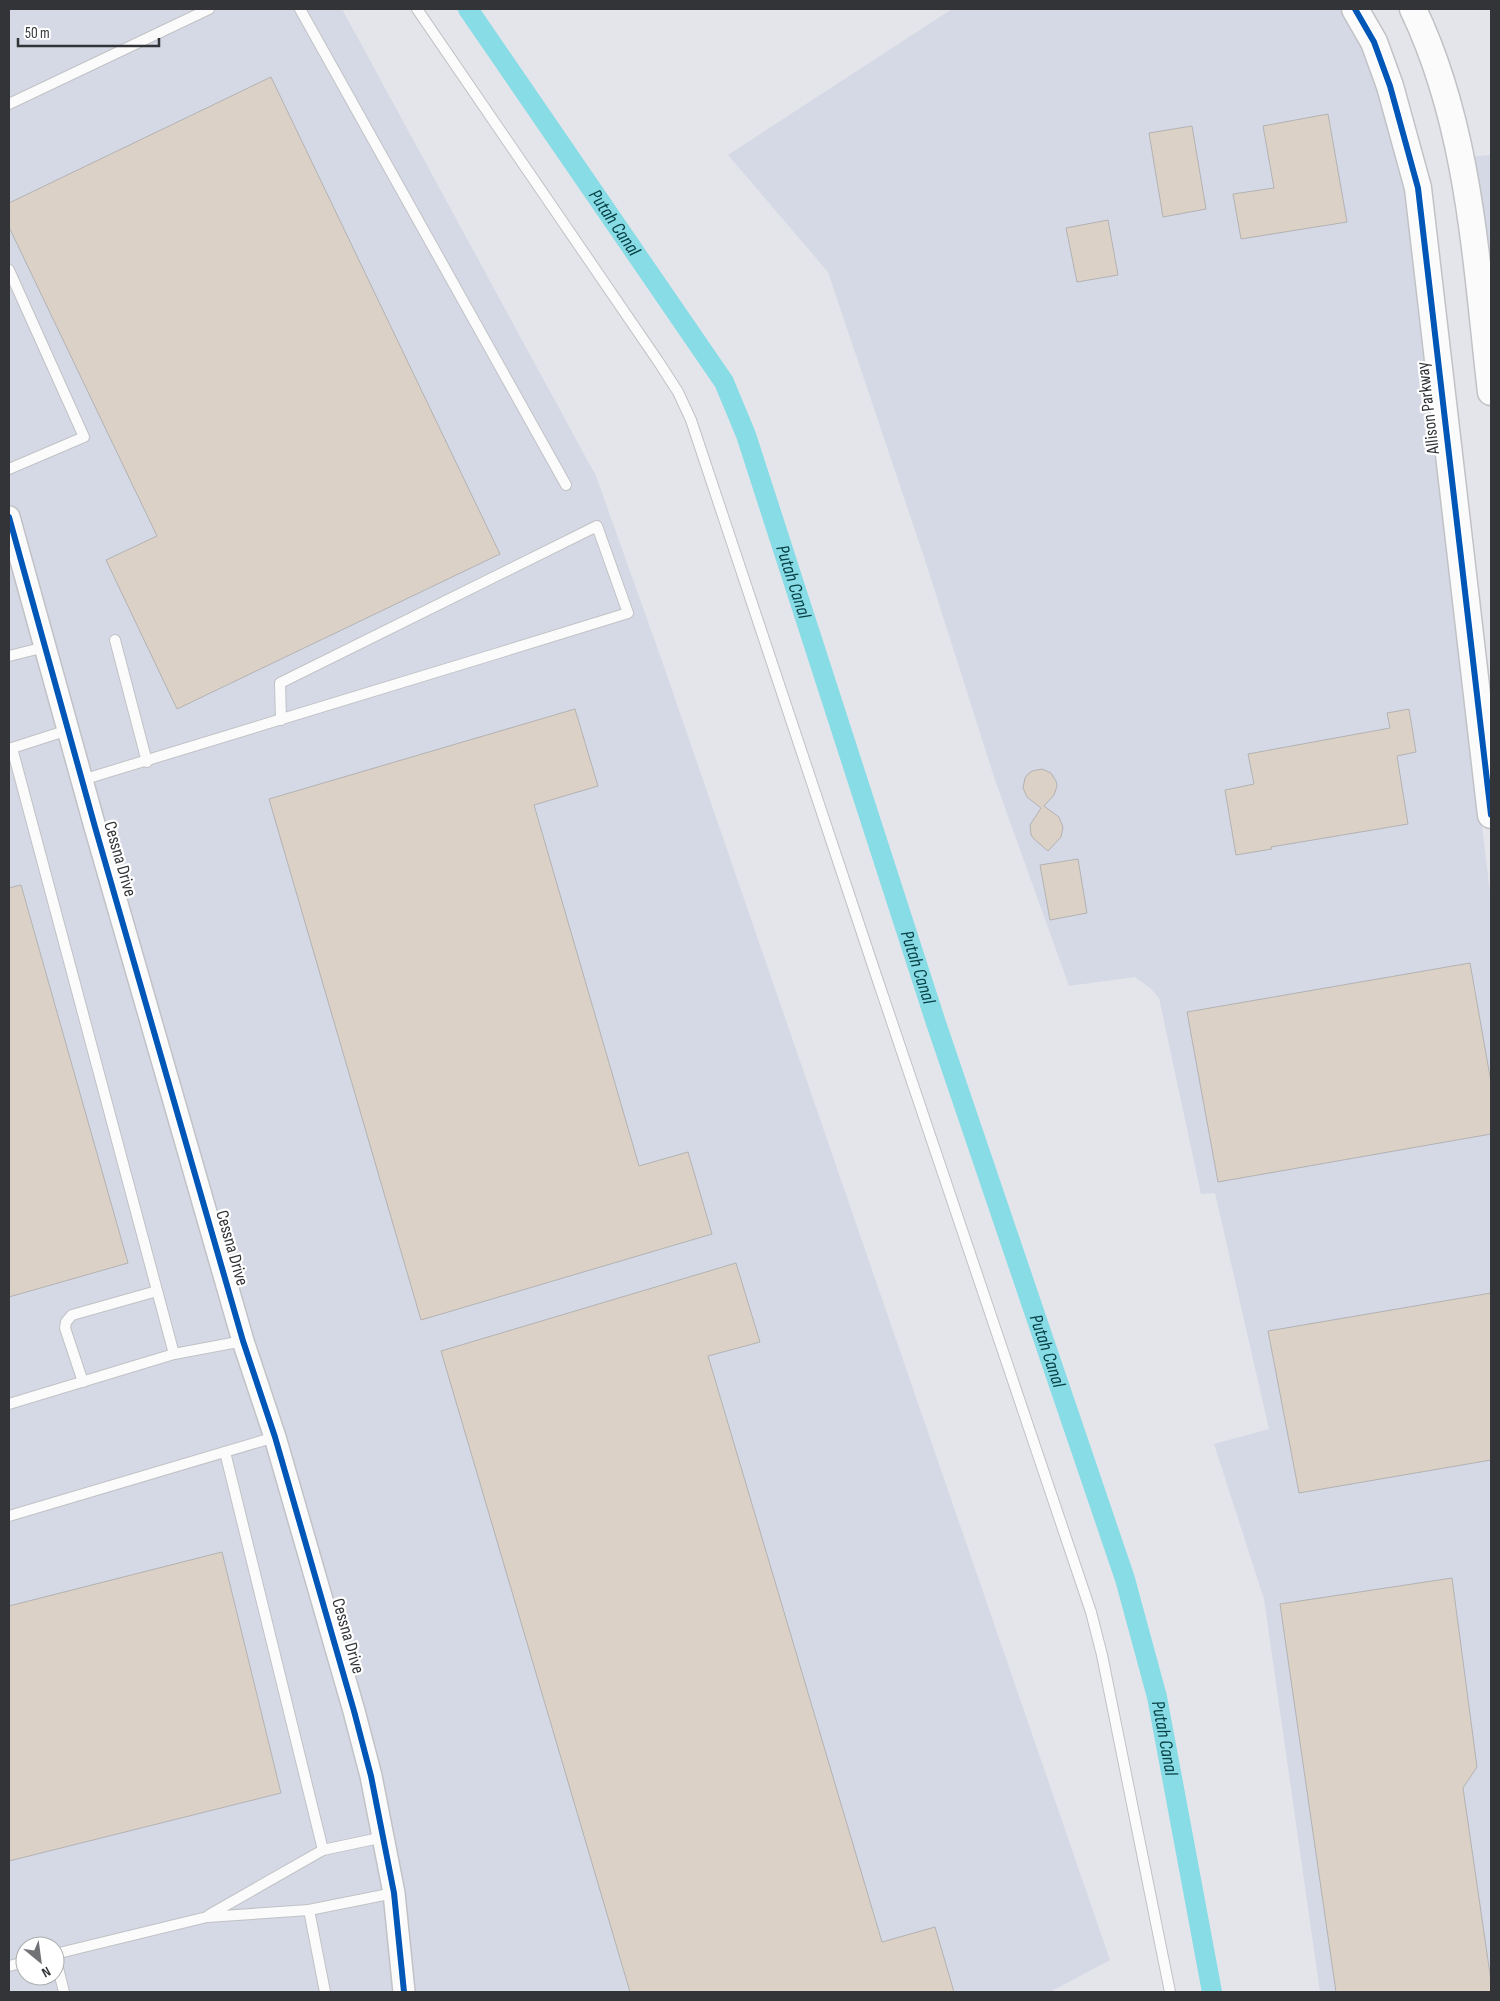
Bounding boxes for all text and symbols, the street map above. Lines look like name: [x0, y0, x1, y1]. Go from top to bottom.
scale bar: [18, 15, 159, 47]
text: 50 m: [25, 24, 50, 43]
water label: Putah Canal: [584, 185, 646, 261]
street label: Allison Parkway: [1412, 361, 1444, 456]
water label: Putah Canal: [771, 542, 816, 622]
street label: Cessna Drive: [99, 819, 141, 899]
water label: Putah Canal: [895, 928, 941, 1007]
street label: Cessna Drive: [211, 1208, 253, 1288]
water label: Putah Canal: [1024, 1311, 1071, 1391]
street label: Cessna Drive: [327, 1596, 369, 1676]
water label: Putah Canal: [1146, 1699, 1183, 1778]
north arrow: [15, 1936, 65, 1986]
text: N: [39, 1963, 53, 1981]

